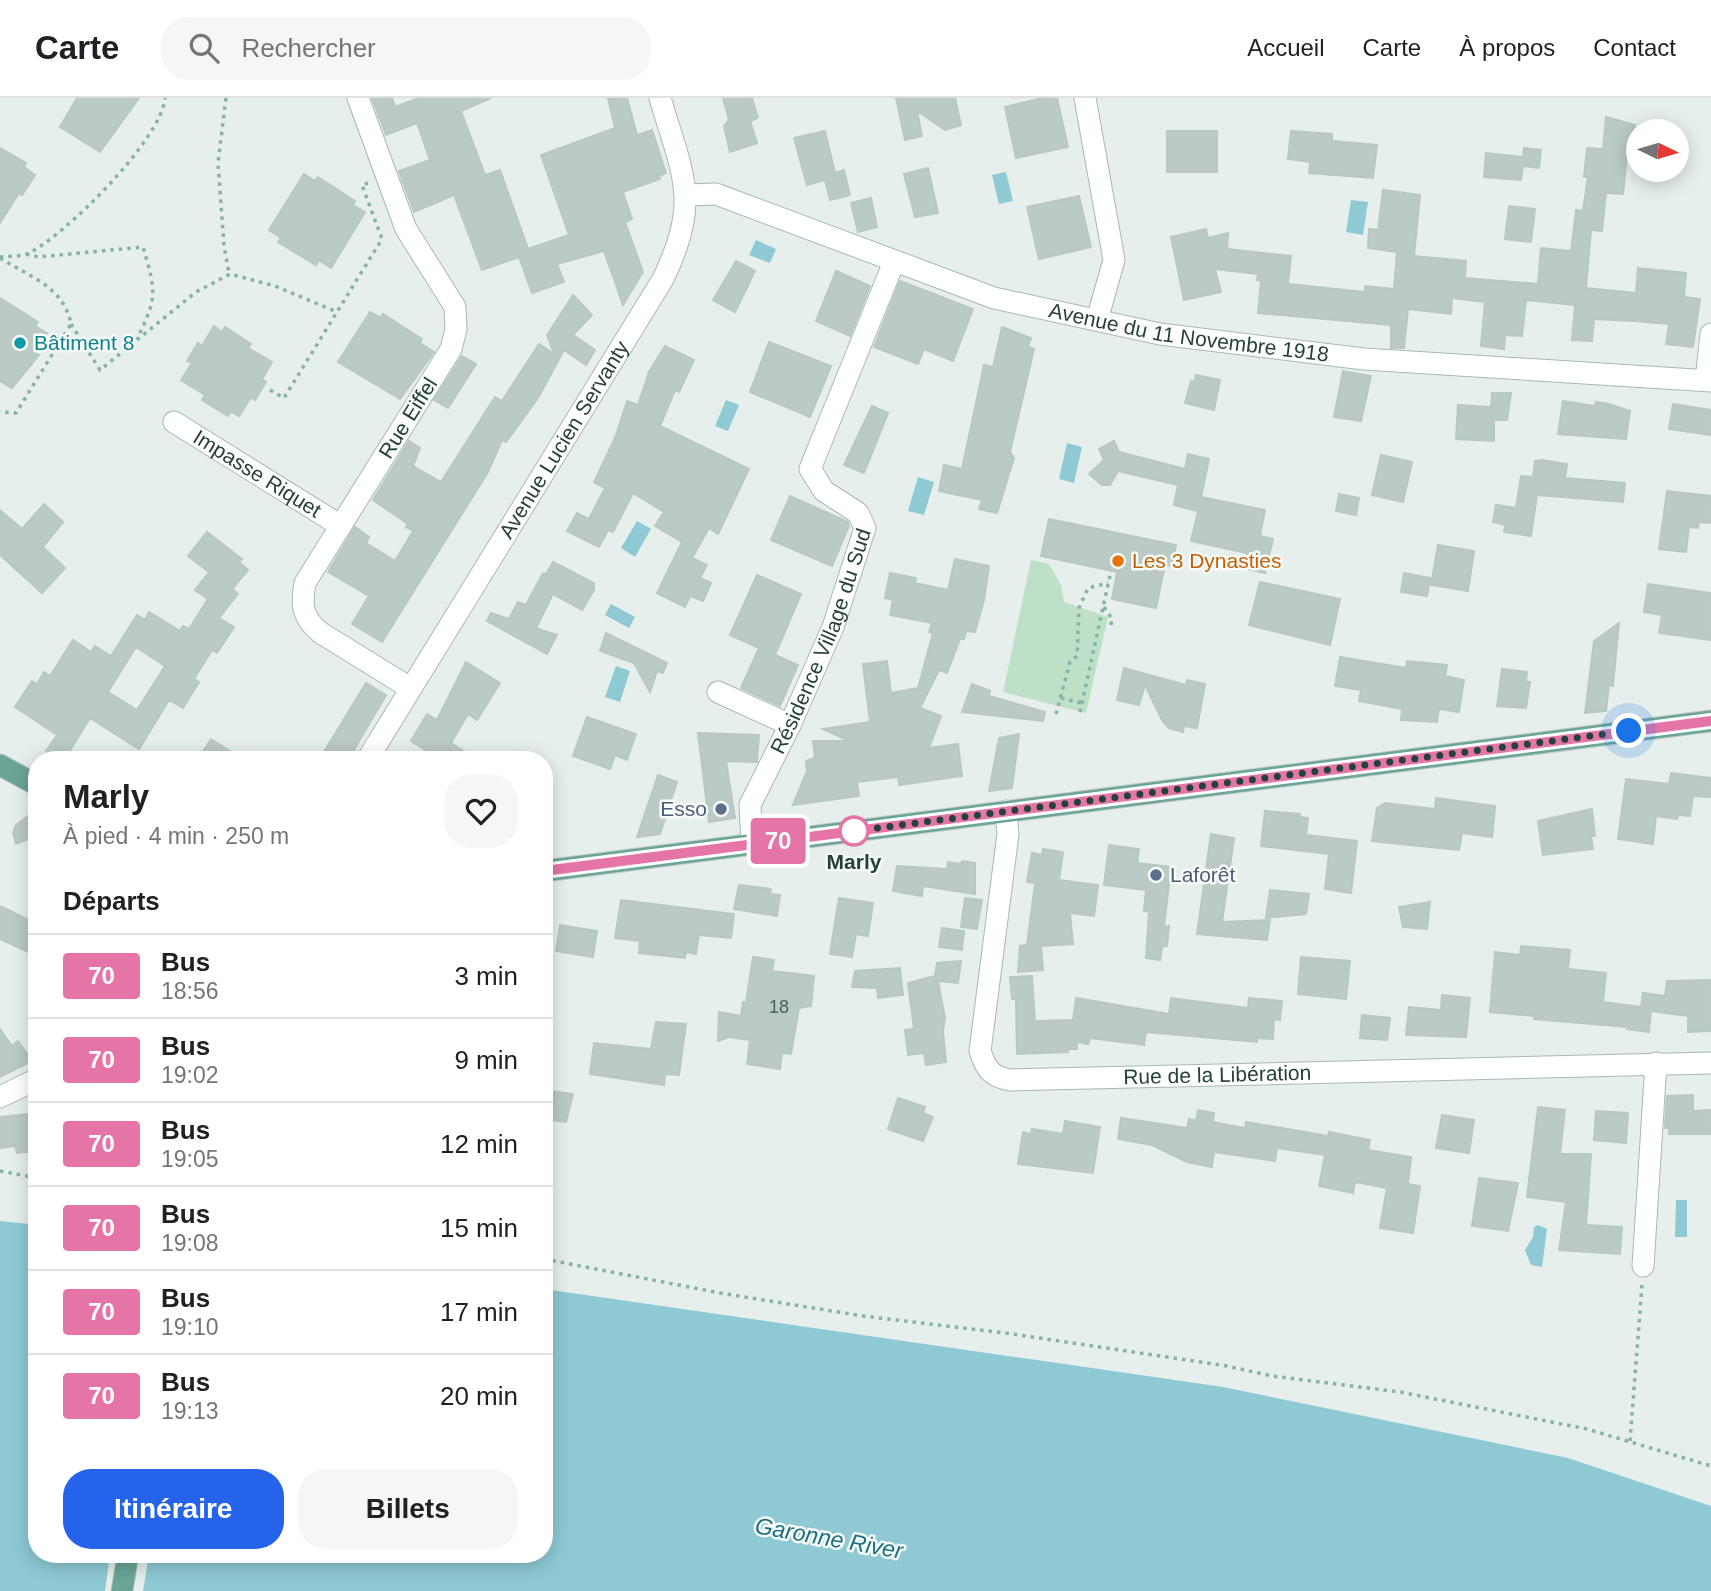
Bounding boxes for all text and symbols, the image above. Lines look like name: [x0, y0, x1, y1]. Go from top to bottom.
search box: [161, 17, 651, 80]
text: Carte: [35, 29, 119, 66]
icon: search: [185, 29, 223, 67]
text: Rechercher: [241, 33, 376, 63]
text: Accueil: [1247, 34, 1325, 61]
text: Carte: [1363, 34, 1421, 61]
text: À propos: [1459, 34, 1555, 61]
text: Contact: [1593, 34, 1676, 61]
north arrow: [1626, 119, 1689, 182]
map controls: [1626, 119, 1689, 182]
street label: Avenue du 11 Novembre 1918: [1047, 298, 1330, 366]
place label: Bâtiment 8: [34, 331, 134, 354]
marker: Bâtiment 8: [12, 335, 28, 351]
street label: Avenue Lucien Servanty: [494, 336, 633, 542]
street label: Rue Eiffel: [374, 373, 441, 462]
street label: Impasse Riquet: [189, 425, 326, 522]
street label: Résidence Village du Sud: [766, 526, 875, 757]
place label: Les 3 Dynasties: [1132, 549, 1281, 572]
marker: Les 3 Dynasties: [1110, 553, 1126, 569]
your location: [1611, 713, 1646, 748]
button: heart: [444, 774, 518, 848]
text: Marly: [63, 778, 149, 815]
place label: Esso: [660, 797, 707, 820]
marker: Esso: [713, 801, 729, 817]
marker: Marly: [839, 816, 869, 846]
line badge: 70: [746, 818, 810, 864]
text: À pied · 4 min · 250 m: [63, 823, 289, 849]
text: 70: [765, 827, 791, 854]
place label: Marly: [827, 850, 882, 873]
place label: Laforêt: [1170, 863, 1236, 886]
marker: Laforêt: [1148, 867, 1164, 883]
text: Départs: [63, 886, 160, 916]
text: Bus: [161, 947, 210, 977]
text: 3 min: [454, 961, 518, 991]
text: 70: [88, 962, 115, 989]
text: 18:56: [161, 978, 219, 1004]
house number: 18: [769, 997, 789, 1017]
text: Bus: [161, 1031, 210, 1061]
text: 9 min: [454, 1045, 518, 1075]
text: 70: [88, 1046, 115, 1073]
street label: Rue de la Libération: [1123, 1061, 1312, 1088]
text: 19:02: [161, 1062, 219, 1088]
text: Bus: [161, 1115, 210, 1145]
text: 12 min: [440, 1129, 518, 1159]
text: 70: [88, 1130, 115, 1157]
text: 19:05: [161, 1146, 219, 1172]
text: Bus: [161, 1199, 210, 1229]
text: 15 min: [440, 1213, 518, 1243]
text: 70: [88, 1214, 115, 1241]
text: 19:08: [161, 1230, 219, 1256]
text: Bus: [161, 1283, 210, 1313]
text: 17 min: [440, 1297, 518, 1327]
text: 70: [88, 1298, 115, 1325]
text: 19:10: [161, 1314, 219, 1340]
text: Bus: [161, 1367, 210, 1397]
text: 20 min: [440, 1381, 518, 1411]
text: 70: [88, 1382, 115, 1409]
text: 19:13: [161, 1398, 219, 1424]
button: Itinéraire: [63, 1469, 284, 1549]
button: Billets: [298, 1469, 518, 1549]
water label: Garonne River: [753, 1512, 906, 1564]

